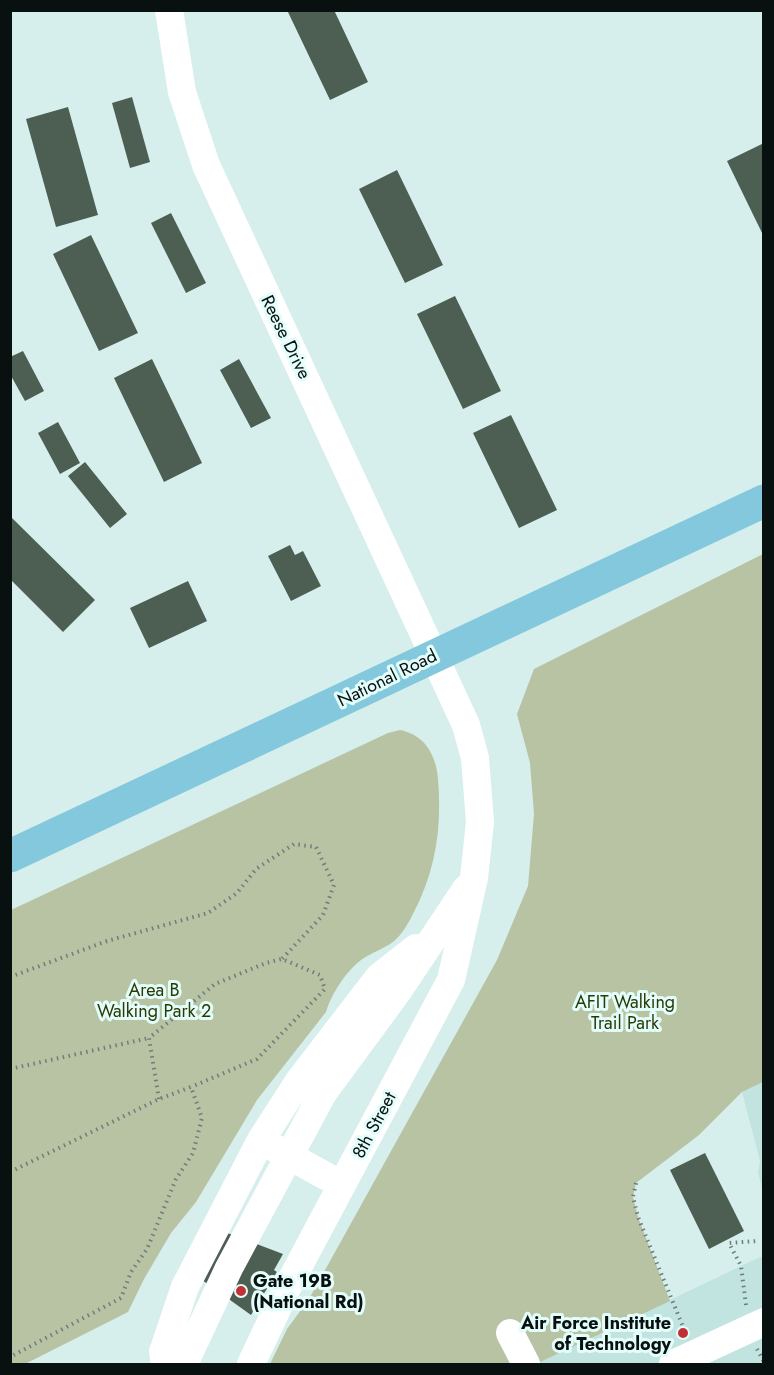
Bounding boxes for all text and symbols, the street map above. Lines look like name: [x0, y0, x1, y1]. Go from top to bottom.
street label: Reese Drive: [254, 291, 318, 383]
street label: National Road: [333, 643, 441, 713]
park label: Area B Walking Park 2: [97, 977, 211, 1024]
park label: AFIT Walking Trail Park: [575, 989, 675, 1036]
street label: 8th Street: [346, 1087, 403, 1163]
place label: Gate 19B (National Rd): [253, 1268, 364, 1315]
marker: Gate 19B (National Rd): [234, 1284, 248, 1298]
place label: Air Force Institute of Technology: [520, 1310, 672, 1357]
marker: Air Force Institute of Technology: [676, 1326, 690, 1340]

